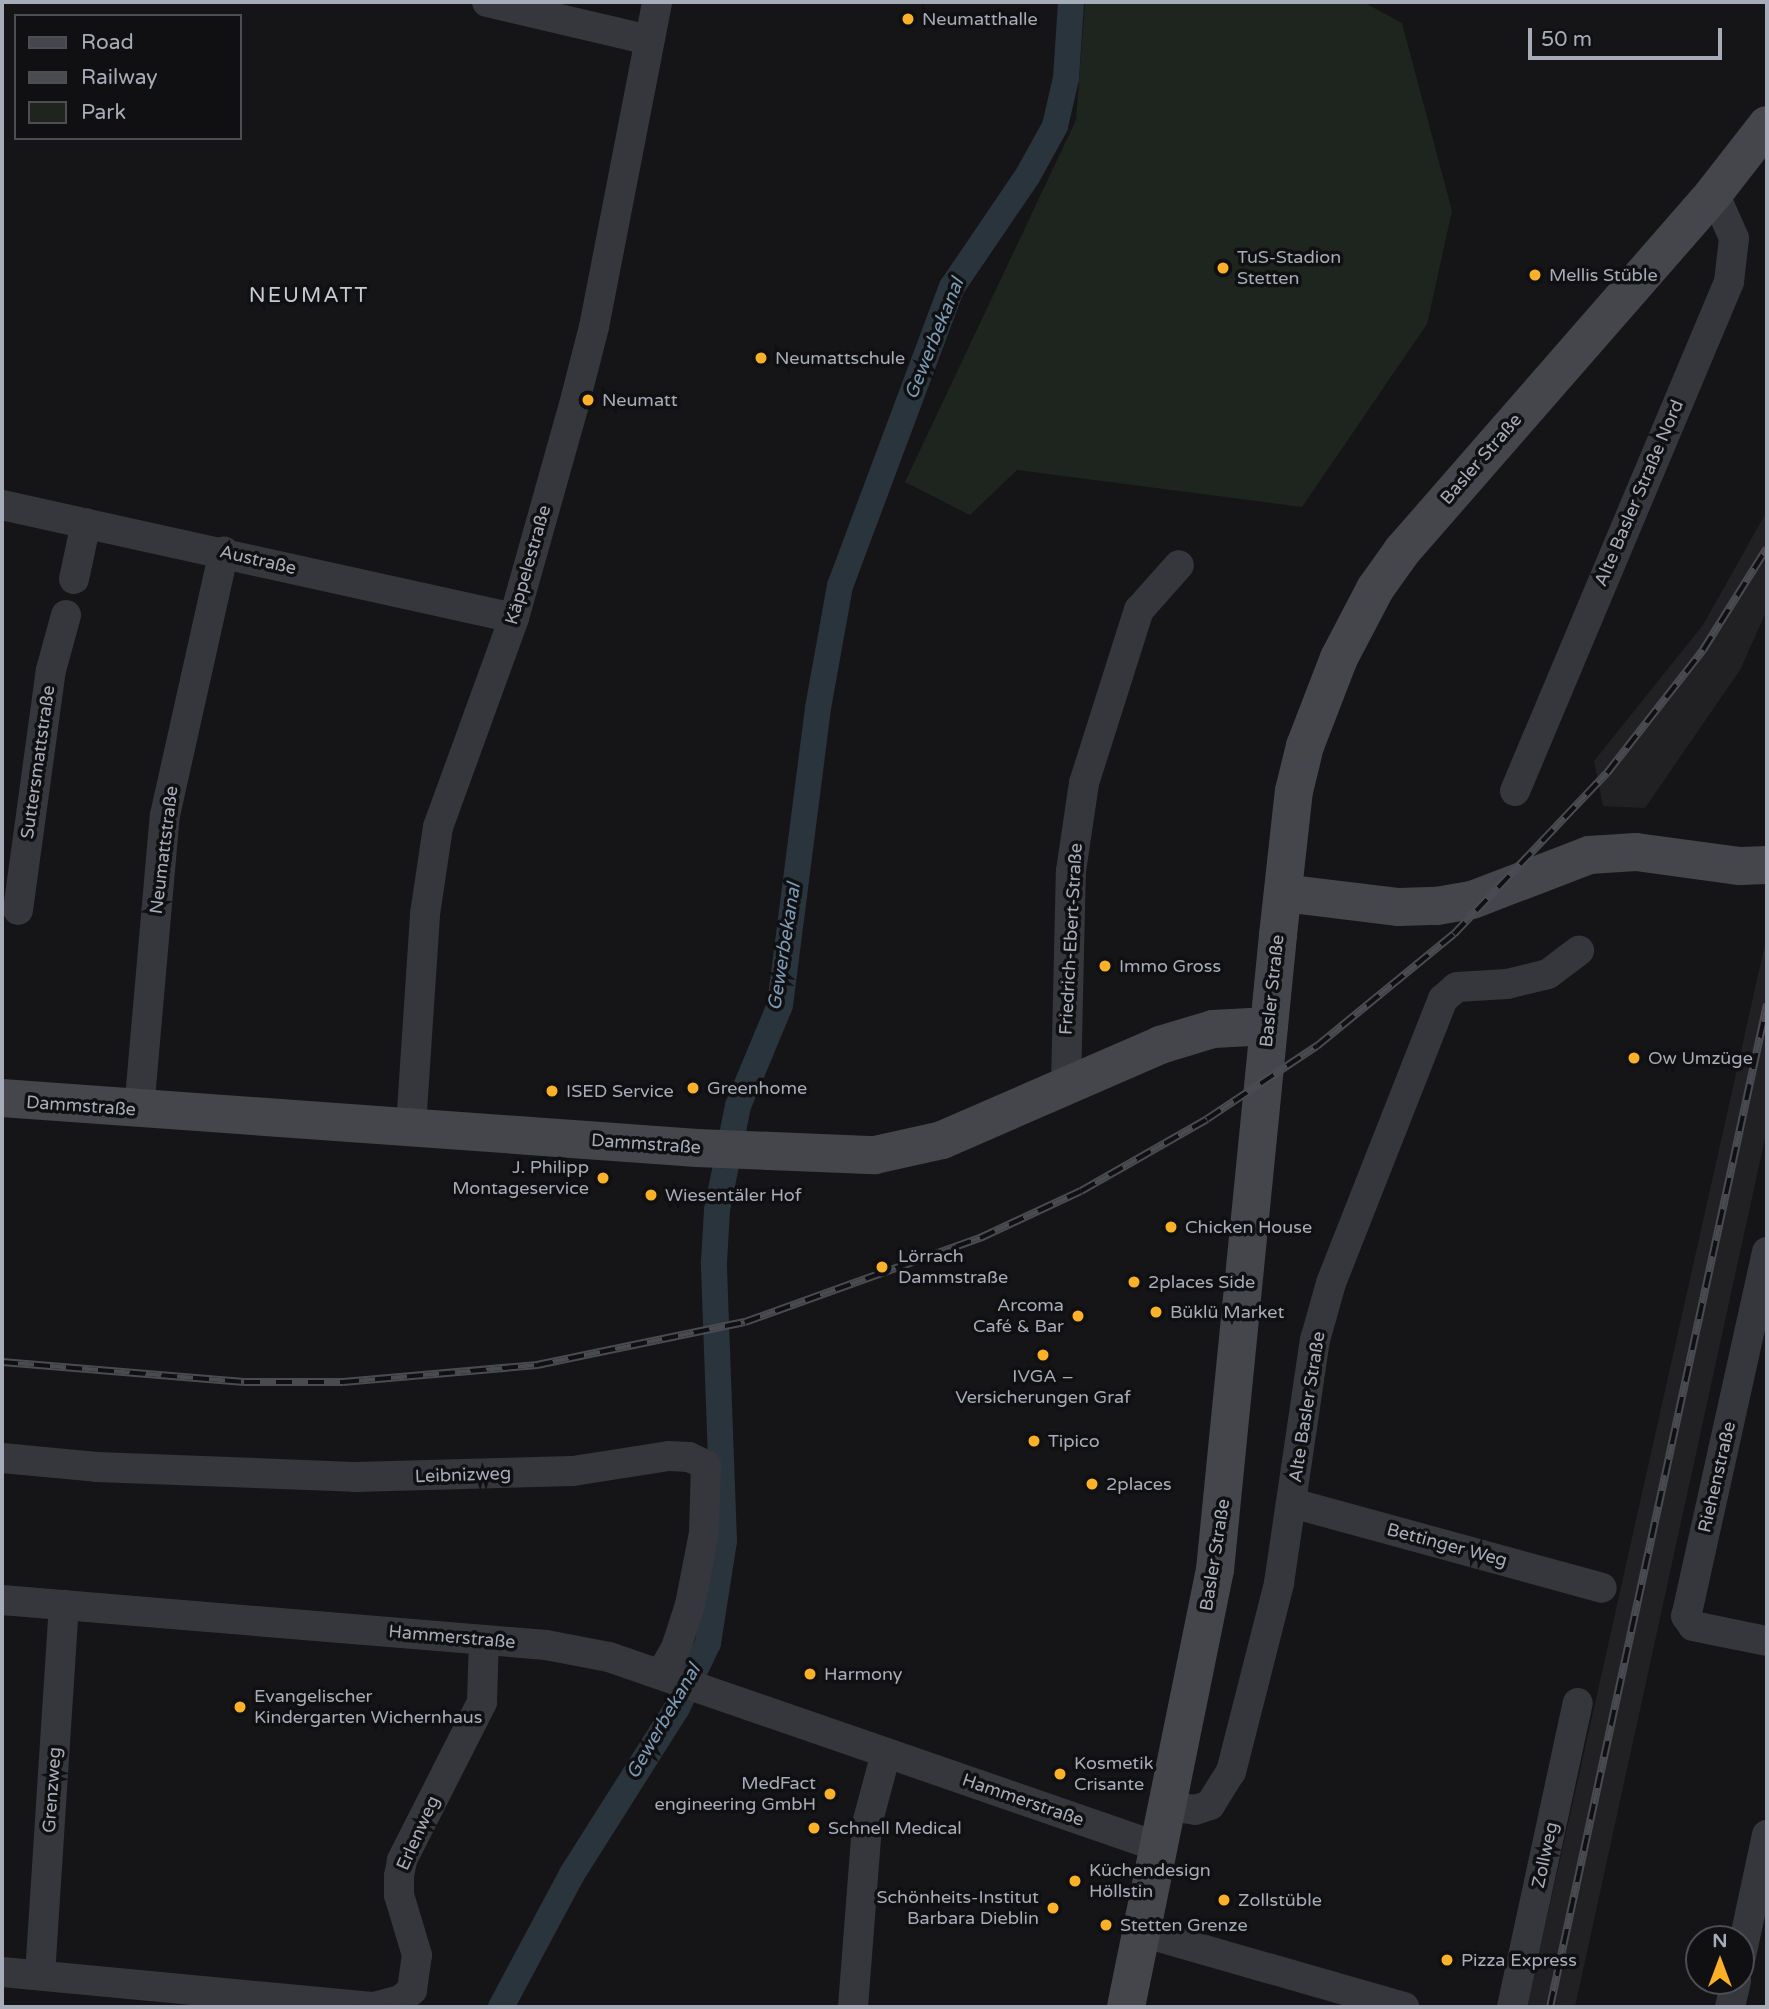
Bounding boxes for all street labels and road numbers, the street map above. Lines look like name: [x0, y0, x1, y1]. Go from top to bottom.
street label: Alte Basler Straße Nord: [1590, 397, 1688, 589]
street label: Basler Straße: [1436, 409, 1526, 509]
street label: Käppelestraße: [501, 503, 555, 627]
street label: Austraße: [218, 541, 298, 579]
street label: Suttersmattstraße: [17, 684, 59, 840]
street label: Neumattstraße: [145, 785, 183, 915]
street label: Friedrich-Ebert-Straße: [1055, 842, 1087, 1036]
street label: Basler Straße: [1255, 934, 1289, 1048]
street label: Dammstraße: [25, 1091, 137, 1121]
street label: Dammstraße: [590, 1129, 702, 1159]
street label: Alte Basler Straße: [1284, 1330, 1330, 1484]
street label: Riehenstraße: [1694, 1419, 1740, 1535]
street label: Leibnizweg: [414, 1463, 512, 1487]
street label: Basler Straße: [1195, 1497, 1235, 1613]
street label: Bettinger Weg: [1384, 1519, 1510, 1571]
street label: Hammerstraße: [388, 1621, 516, 1653]
street label: Grenzweg: [38, 1746, 66, 1834]
street label: Hammerstraße: [959, 1769, 1087, 1831]
street label: Erlenweg: [392, 1792, 444, 1874]
street label: Zollweg: [1527, 1820, 1563, 1890]

